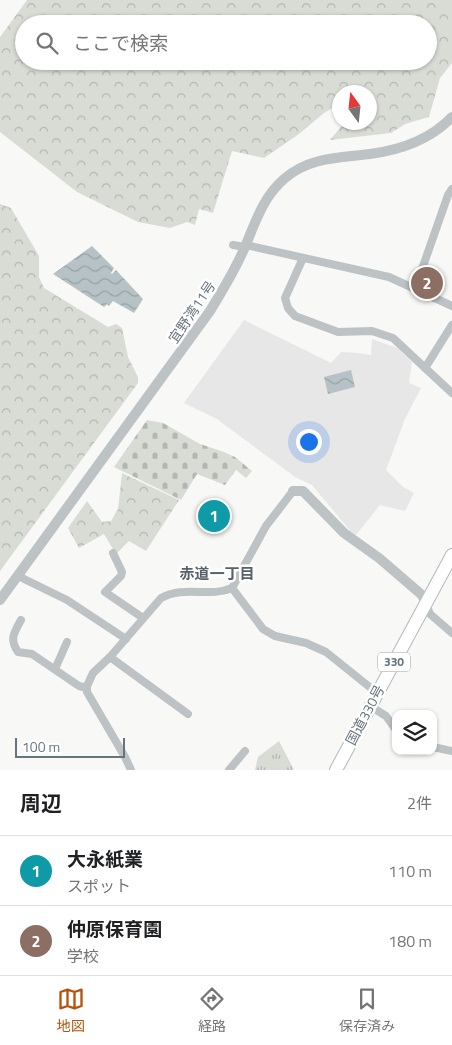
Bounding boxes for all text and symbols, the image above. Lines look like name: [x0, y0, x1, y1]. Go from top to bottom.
search box: [15, 15, 437, 70]
text: ここで検索: [73, 28, 168, 57]
icon: search: [33, 29, 61, 57]
north arrow: [332, 85, 377, 130]
pin: 2: [411, 264, 443, 302]
street label: 宜野湾11号: [163, 276, 220, 347]
your location: [296, 429, 322, 455]
pin: 1: [198, 497, 230, 535]
district label: 赤道一丁目: [179, 562, 255, 585]
road number: 330: [378, 652, 410, 672]
street label: 国道330号: [340, 681, 389, 749]
map controls: [392, 710, 437, 755]
button: layers: [392, 710, 437, 755]
scale bar: [15, 735, 125, 758]
text: 100 m: [22, 736, 60, 757]
text: 周辺: [20, 787, 62, 819]
text: 2件: [407, 791, 432, 815]
text: 大永紙業: [67, 844, 143, 873]
text: 1: [32, 859, 40, 883]
text: 110 m: [388, 859, 432, 883]
text: スポット: [67, 874, 131, 898]
text: 仲原保育園: [67, 914, 162, 943]
text: 2: [32, 929, 40, 953]
text: 180 m: [388, 929, 432, 953]
text: 学校: [67, 944, 99, 968]
tab: 地図: [57, 985, 85, 1036]
tab: 経路: [198, 985, 226, 1036]
tab: 保存済み: [339, 985, 395, 1036]

